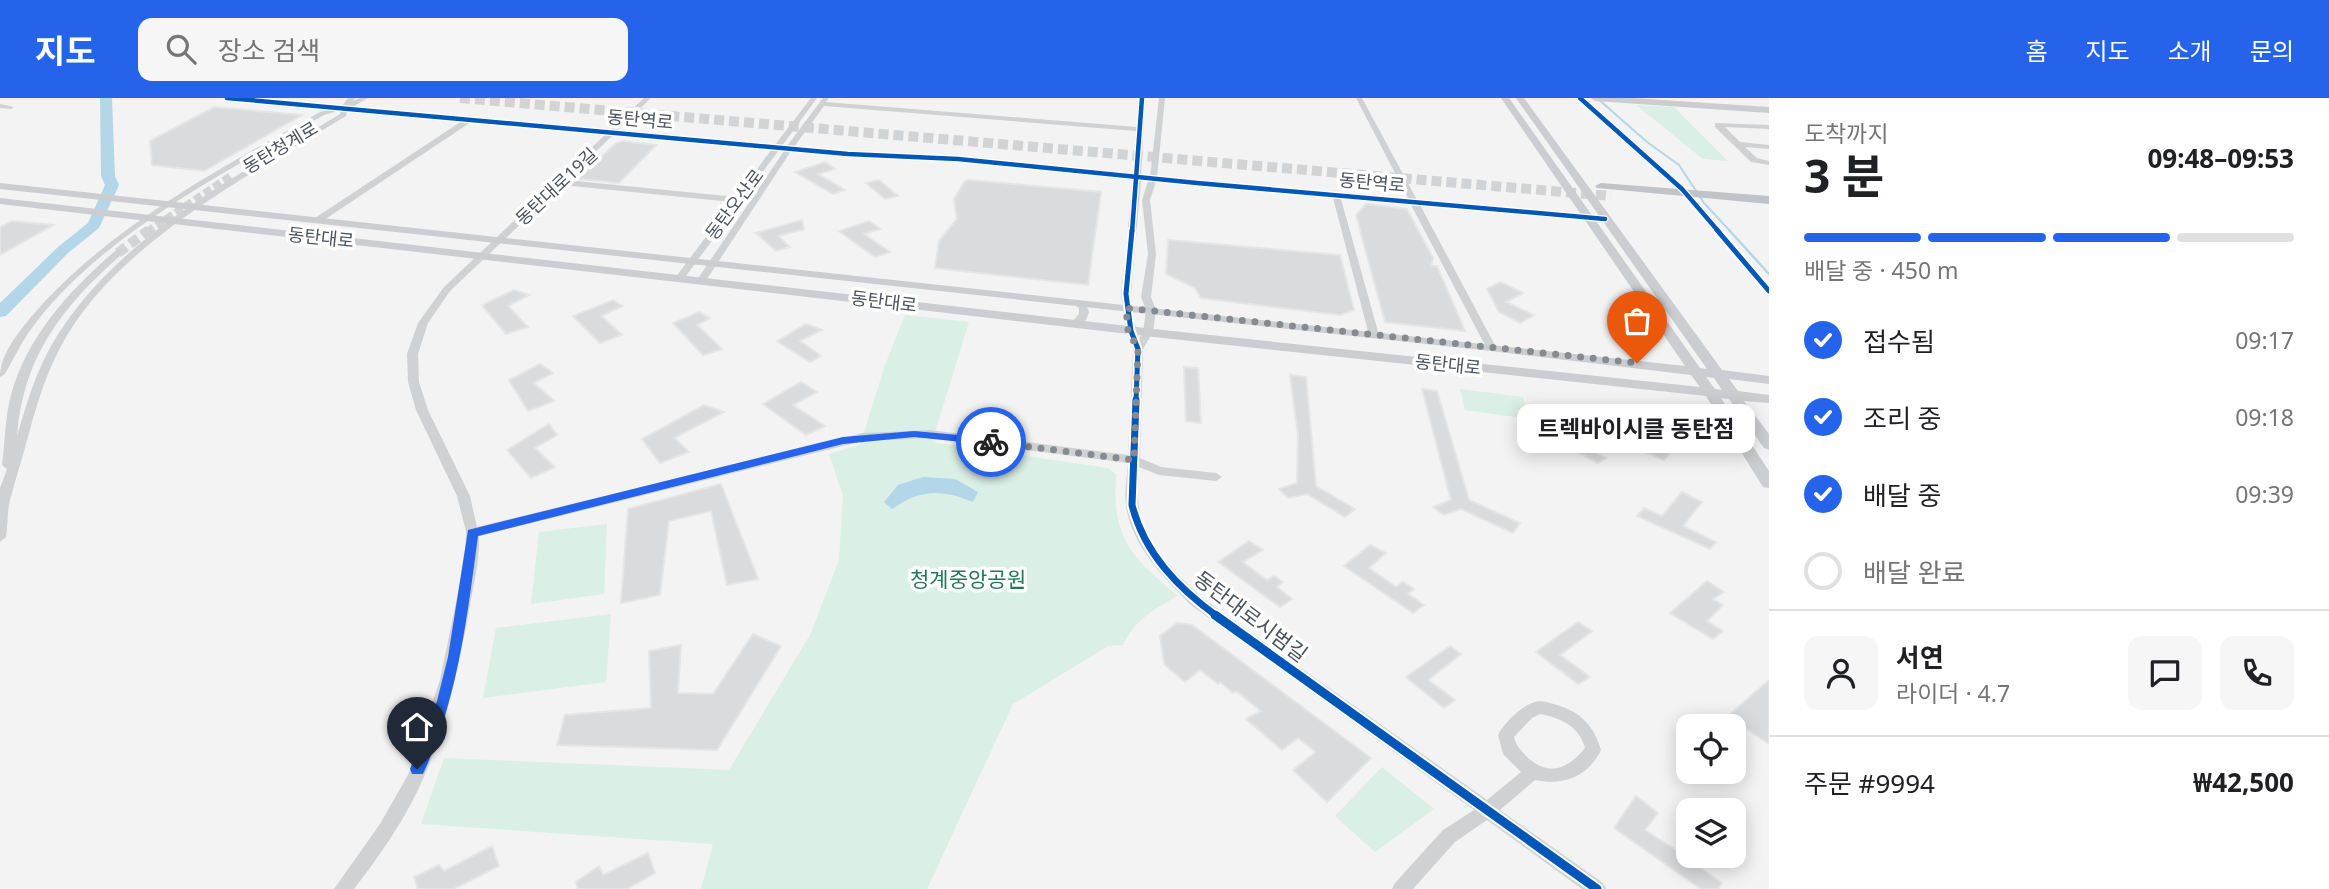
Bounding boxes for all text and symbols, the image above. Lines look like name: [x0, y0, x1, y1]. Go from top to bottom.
search box: [138, 18, 628, 81]
text: 지도: [35, 28, 96, 73]
icon: search: [162, 30, 200, 68]
text: 장소 검색: [218, 32, 320, 68]
text: 홈: [2025, 34, 2047, 67]
text: 지도: [2085, 34, 2130, 67]
text: 소개: [2168, 34, 2212, 67]
text: 문의: [2250, 34, 2294, 67]
street label: 동탄역로: [606, 104, 674, 134]
street label: 동탄청계로: [238, 115, 322, 179]
text: 도착까지: [1804, 117, 1889, 149]
text: 09:48–09:53: [2147, 140, 2294, 176]
street label: 동탄대로19길: [510, 142, 602, 230]
text: 3 분: [1804, 144, 1885, 206]
street label: 동탄오산로: [699, 164, 769, 244]
street label: 동탄역로: [1338, 167, 1406, 197]
street label: 동탄대로: [287, 222, 355, 252]
text: 배달 중 · 450 m: [1804, 254, 1959, 286]
street label: 동탄대로: [850, 285, 918, 317]
pin: [1607, 291, 1667, 363]
icon: bag: [1618, 302, 1656, 340]
icon: check: [1804, 321, 1842, 359]
text: 접수됨: [1863, 323, 1935, 359]
text: 09:17: [2235, 324, 2294, 356]
street label: 동탄대로: [1414, 349, 1482, 379]
icon: check: [1804, 398, 1842, 436]
text: 조리 중: [1863, 400, 1942, 436]
text: 09:18: [2235, 401, 2294, 433]
callout: 트렉바이시클 동탄점: [1518, 405, 1756, 454]
courier: [956, 407, 1026, 477]
text: 트렉바이시클 동탄점: [1538, 412, 1734, 444]
icon: bike: [972, 423, 1010, 461]
icon: check: [1804, 475, 1842, 513]
text: 배달 중: [1863, 477, 1942, 513]
text: 09:39: [2235, 478, 2294, 510]
text: 배달 완료: [1863, 554, 1965, 590]
street label: 동탄대로시범길: [1189, 564, 1313, 668]
park label: 청계중앙공원: [910, 565, 1026, 593]
button: person: [1804, 636, 1878, 710]
button: chat: [2128, 636, 2202, 710]
button: phone: [2220, 636, 2294, 710]
text: 서연: [1896, 639, 1944, 675]
text: 라이더 · 4.7: [1896, 677, 2010, 709]
pin: [387, 697, 447, 769]
icon: home: [398, 708, 436, 746]
map controls: [1676, 714, 1746, 868]
button: locate: [1676, 714, 1746, 784]
text: ₩42,500: [2193, 764, 2294, 800]
text: 주문 #9994: [1804, 765, 1935, 801]
button: layers: [1676, 798, 1746, 868]

